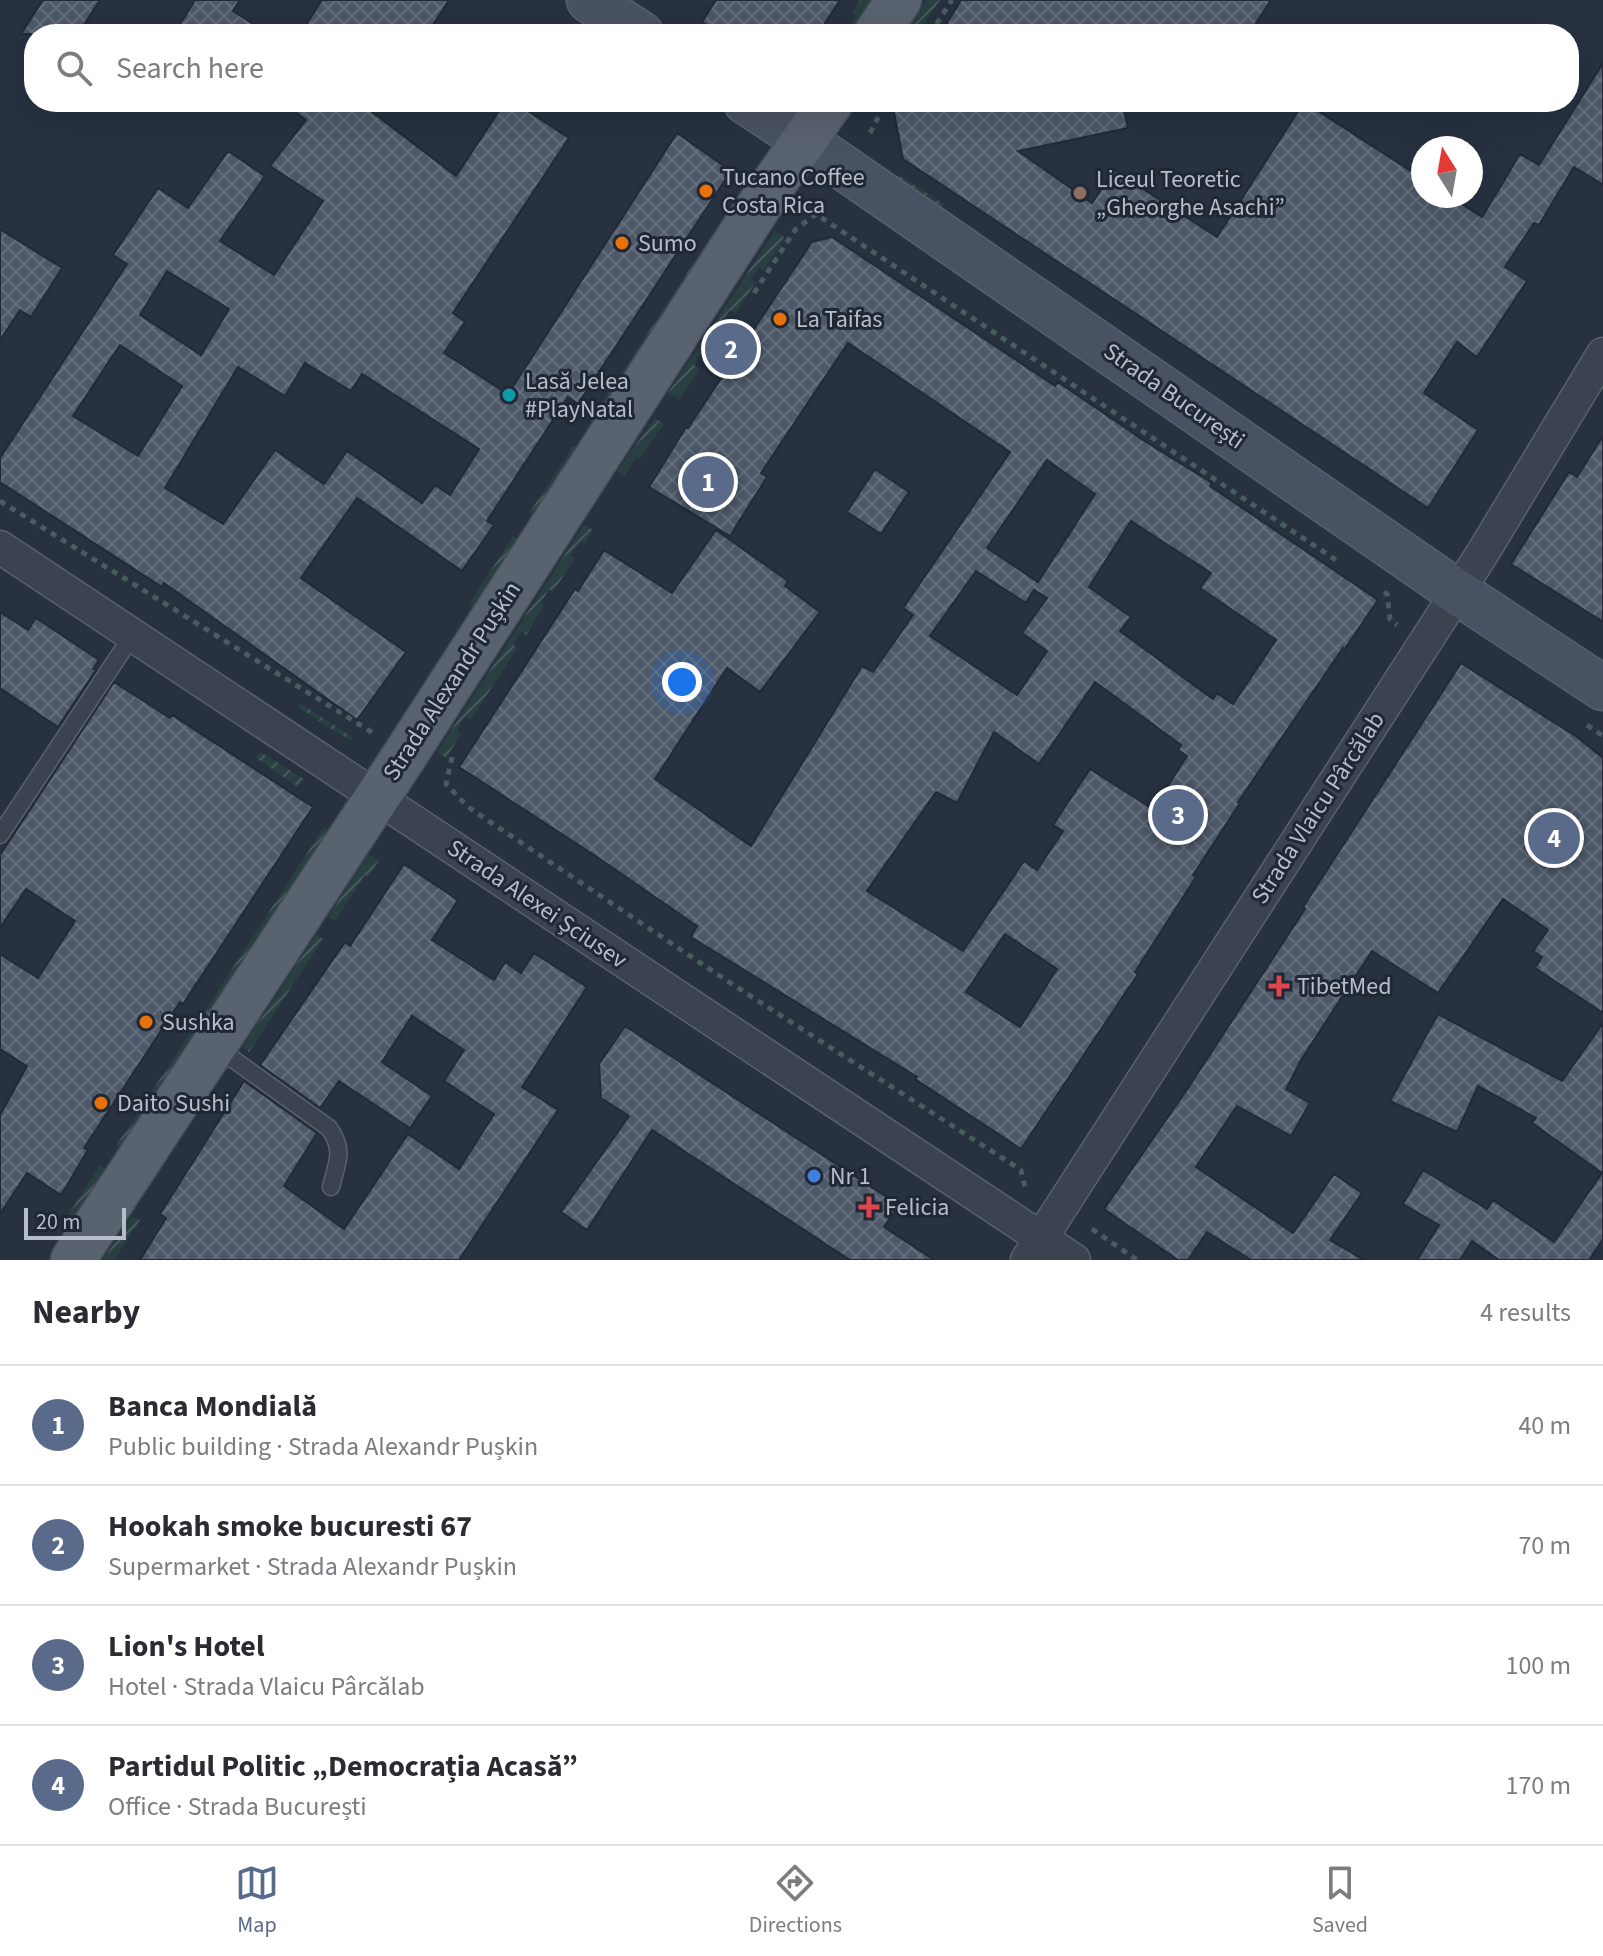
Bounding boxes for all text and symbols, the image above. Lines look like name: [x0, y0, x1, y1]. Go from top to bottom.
search box: [24, 24, 1579, 112]
icon: search: [52, 46, 96, 90]
text: Search here: [116, 47, 264, 90]
north arrow: [1411, 136, 1483, 208]
place label: Tucano Coffee Costa Rica: [722, 160, 865, 223]
place label: Liceul Teoretic „Gheorghe Asachi”: [1096, 162, 1285, 225]
marker: Tucano Coffee Costa Rica: [697, 182, 715, 200]
marker: Liceul Teoretic „Gheorghe Asachi”: [1071, 184, 1089, 202]
place label: Sumo: [638, 226, 697, 261]
marker: Sumo: [613, 234, 631, 252]
place label: La Taifas: [796, 302, 882, 337]
marker: La Taifas: [771, 310, 789, 328]
pin: 2: [705, 319, 757, 379]
street label: Strada București: [1096, 334, 1252, 458]
place label: Lasă Jelea #PlayNatal: [525, 364, 633, 427]
marker: Lasă Jelea #PlayNatal: [500, 386, 518, 404]
pin: 1: [682, 452, 734, 512]
street label: Strada Alexandr Pușkin: [374, 575, 530, 787]
your location: [662, 662, 702, 702]
street label: Strada Vlaicu Pârcălab: [1243, 705, 1393, 911]
pin: 3: [1152, 785, 1204, 845]
pin: 4: [1528, 808, 1580, 868]
street label: Strada Alexei Șciusev: [440, 831, 634, 977]
place label: TibetMed: [1297, 969, 1392, 1004]
marker: TibetMed: [1268, 975, 1290, 997]
place label: Sushka: [162, 1005, 235, 1040]
marker: Sushka: [137, 1013, 155, 1031]
place label: Daito Sushi: [117, 1086, 230, 1121]
marker: Daito Sushi: [92, 1094, 110, 1112]
place label: Nr 1: [830, 1159, 871, 1194]
marker: Nr 1: [805, 1167, 823, 1185]
place label: Felicia: [885, 1190, 949, 1225]
marker: Felicia: [860, 1198, 878, 1216]
scale bar: [24, 1204, 126, 1240]
text: 20 m: [36, 1206, 81, 1238]
text: Nearby: [32, 1288, 140, 1337]
text: 4 results: [1480, 1294, 1571, 1331]
text: Banca Mondială: [108, 1385, 317, 1428]
text: 1: [51, 1407, 65, 1444]
text: 40 m: [1518, 1407, 1571, 1444]
text: Public building · Strada Alexandr Pușkin: [108, 1428, 538, 1465]
text: Hookah smoke bucuresti 67: [108, 1505, 472, 1548]
text: 2: [51, 1527, 65, 1564]
text: 70 m: [1518, 1527, 1571, 1564]
text: Supermarket · Strada Alexandr Pușkin: [108, 1548, 517, 1585]
text: Lion's Hotel: [108, 1625, 264, 1668]
text: 3: [51, 1647, 65, 1684]
text: 100 m: [1505, 1647, 1571, 1684]
text: Hotel · Strada Vlaicu Pârcălab: [108, 1668, 425, 1705]
text: Partidul Politic „Democrația Acasă”: [108, 1745, 578, 1788]
text: 4: [51, 1767, 65, 1804]
text: 170 m: [1505, 1767, 1571, 1804]
text: Office · Strada București: [108, 1788, 367, 1825]
tab: Map: [235, 1861, 279, 1941]
tab: Directions: [749, 1861, 842, 1941]
tab: Saved: [1312, 1861, 1368, 1941]

